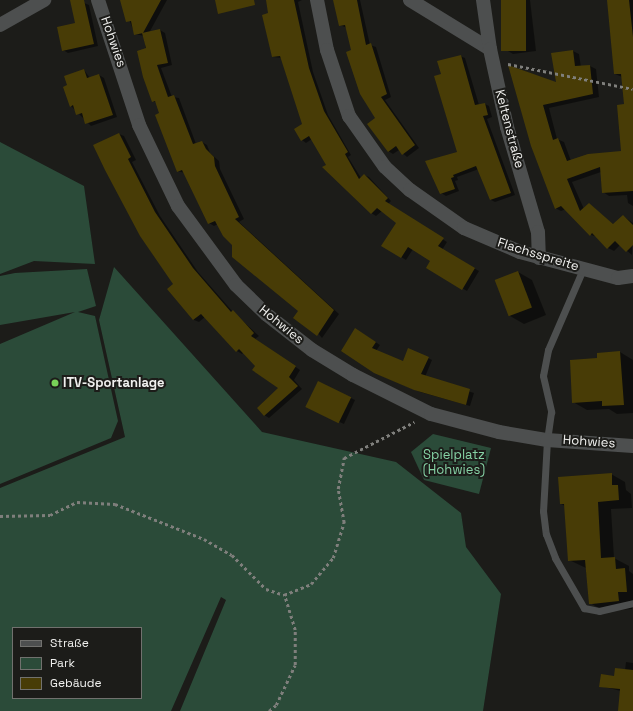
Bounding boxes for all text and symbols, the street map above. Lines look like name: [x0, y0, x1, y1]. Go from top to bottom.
street label: Hohwies: [97, 15, 129, 69]
street label: Keltenstraße: [491, 88, 527, 170]
street label: Flachsspreite: [495, 235, 581, 275]
street label: Hohwies: [256, 302, 306, 348]
place label: ITV-Sportanlage: [63, 375, 165, 391]
marker: ITV-Sportanlage: [50, 378, 60, 388]
street label: Hohwies: [562, 432, 616, 452]
park label: Spielplatz (Hohwies): [423, 448, 485, 479]
legend: [12, 627, 142, 699]
text: Straße: [50, 635, 89, 651]
text: Park: [50, 655, 75, 671]
text: Gebäude: [50, 675, 102, 691]

